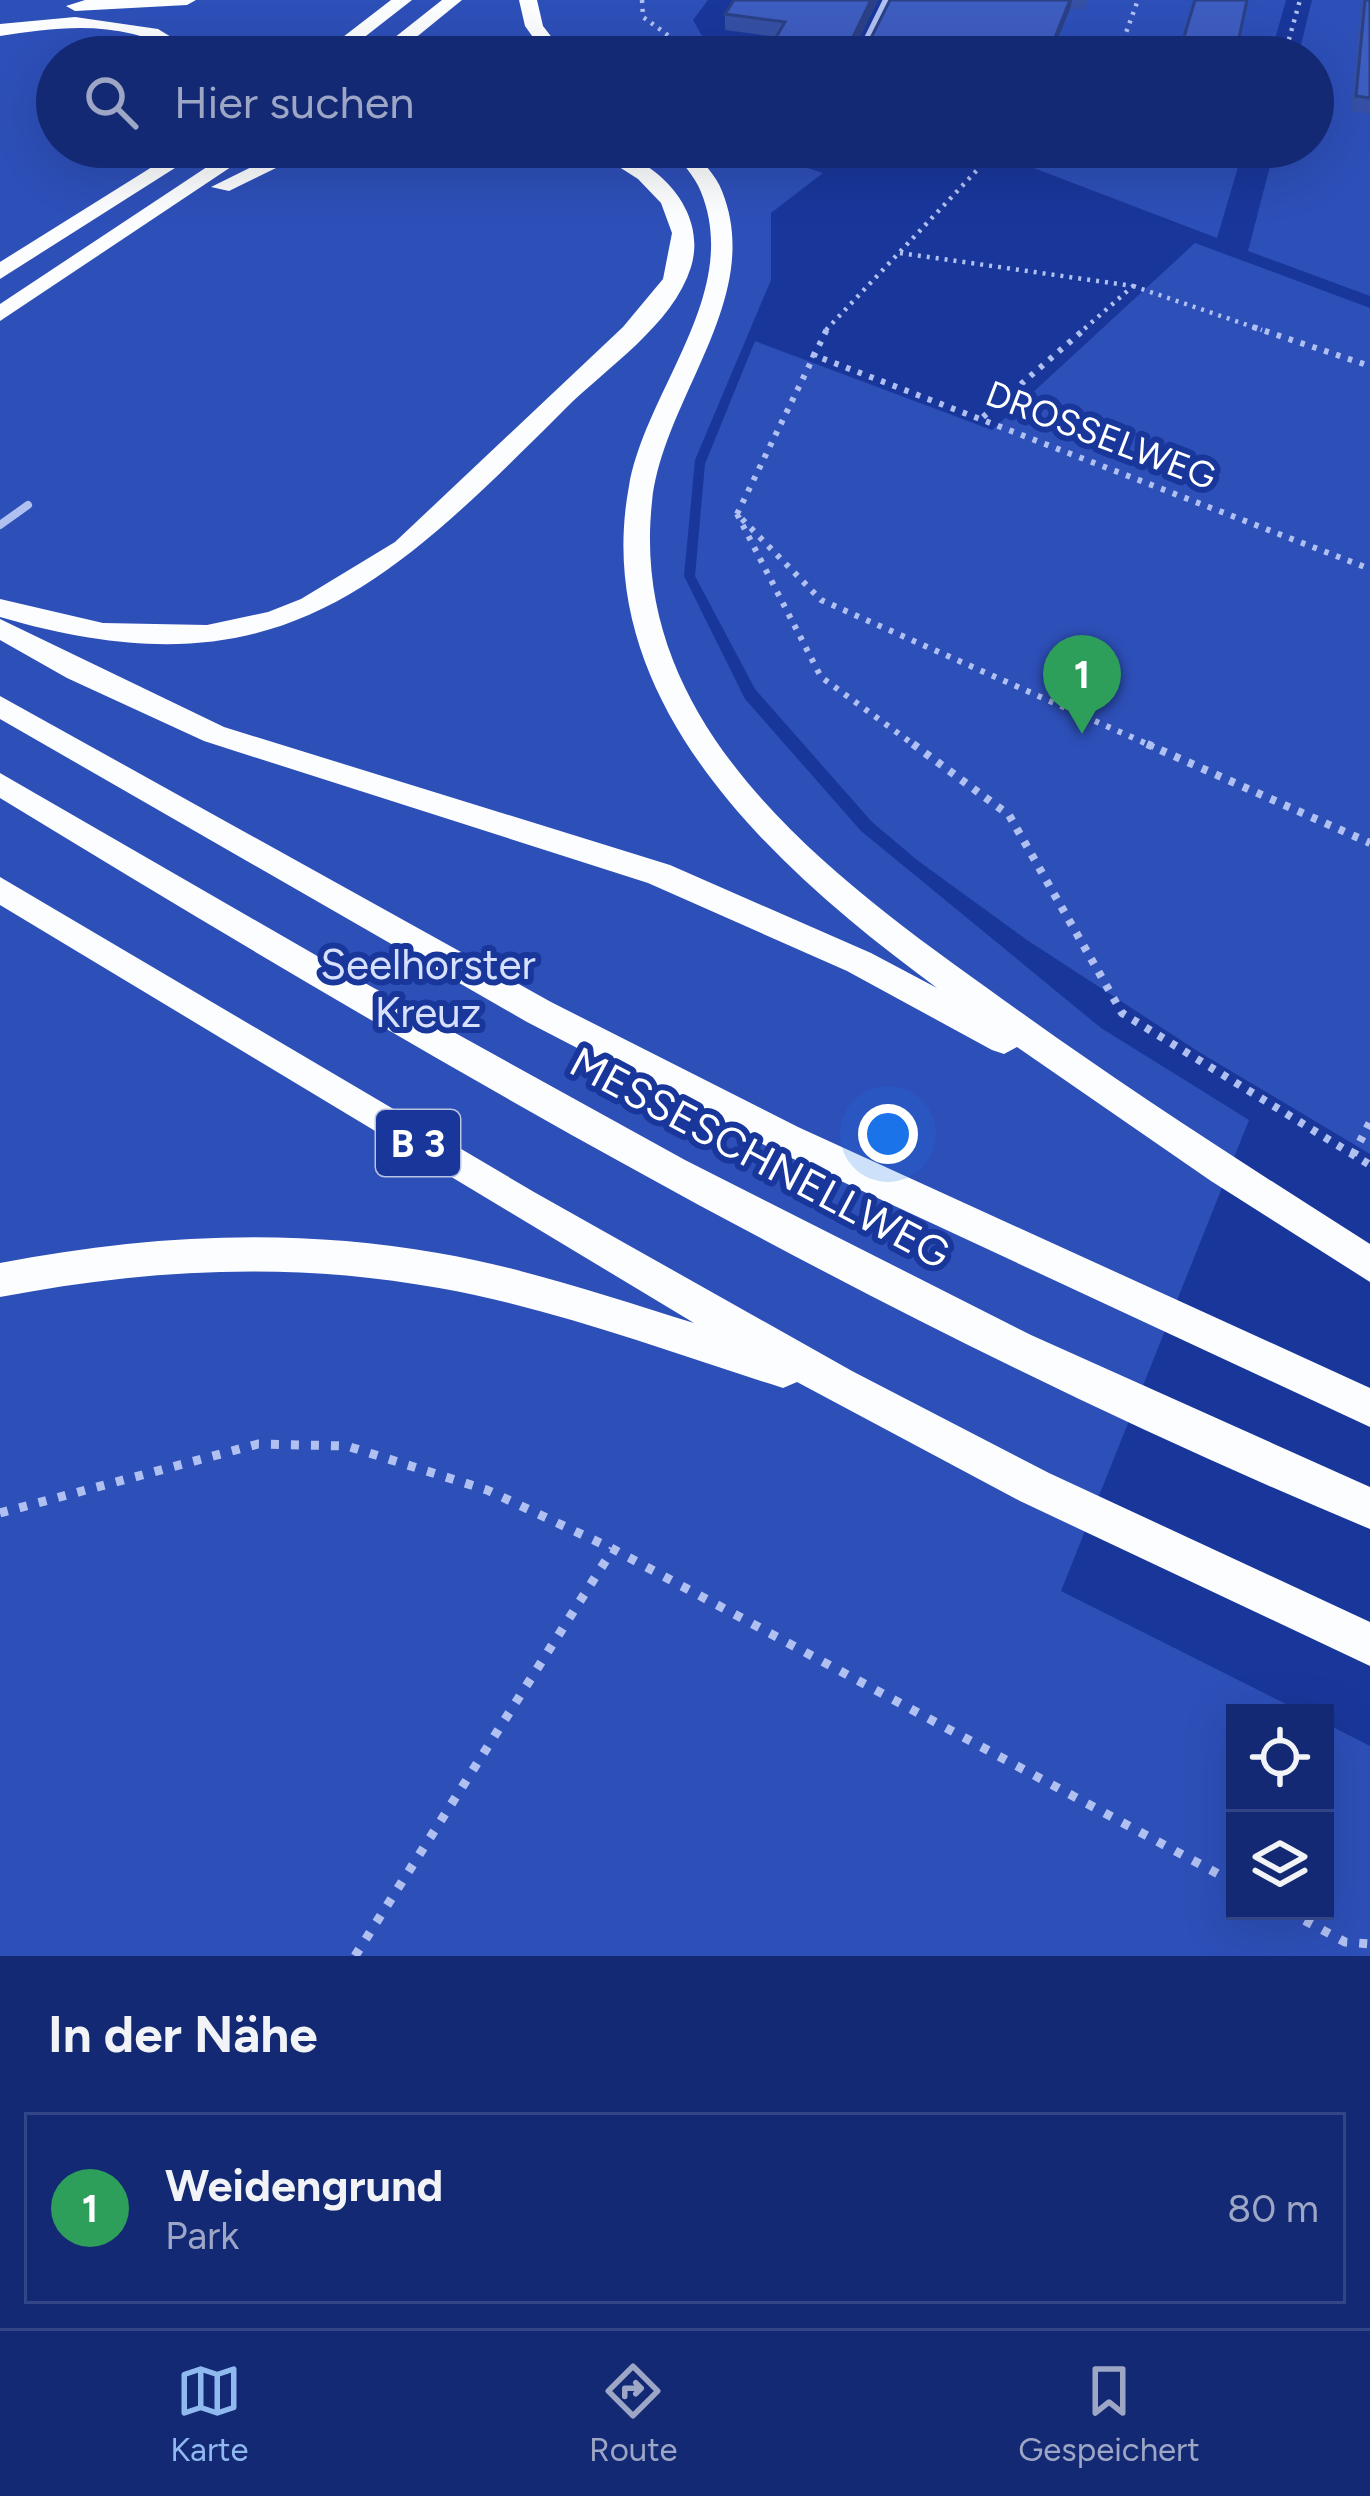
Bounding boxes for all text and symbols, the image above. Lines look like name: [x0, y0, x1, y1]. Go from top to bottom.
search box: [36, 36, 1334, 168]
icon: search: [78, 69, 144, 135]
text: Hier suchen: [174, 75, 414, 129]
street label: DROSSELWEG: [980, 371, 1222, 499]
pin: 1: [1043, 635, 1121, 734]
park label: Seelhorster Kreuz: [320, 939, 536, 1038]
street label: MESSESCHNELLWEG: [561, 1036, 959, 1280]
your location: [858, 1104, 918, 1164]
road number: B 3: [376, 1110, 460, 1176]
map controls: [1226, 1704, 1334, 1920]
button: locate: [1226, 1704, 1334, 1812]
button: layers: [1226, 1812, 1334, 1920]
text: In der Nähe: [48, 2004, 318, 2065]
text: Weidengrund: [165, 2158, 443, 2212]
text: 1: [82, 2185, 98, 2232]
text: 80 m: [1227, 2185, 1319, 2232]
text: Park: [165, 2212, 239, 2259]
tab: Karte: [170, 2358, 249, 2469]
tab: Route: [589, 2358, 678, 2469]
tab: Gespeichert: [1018, 2358, 1200, 2469]

